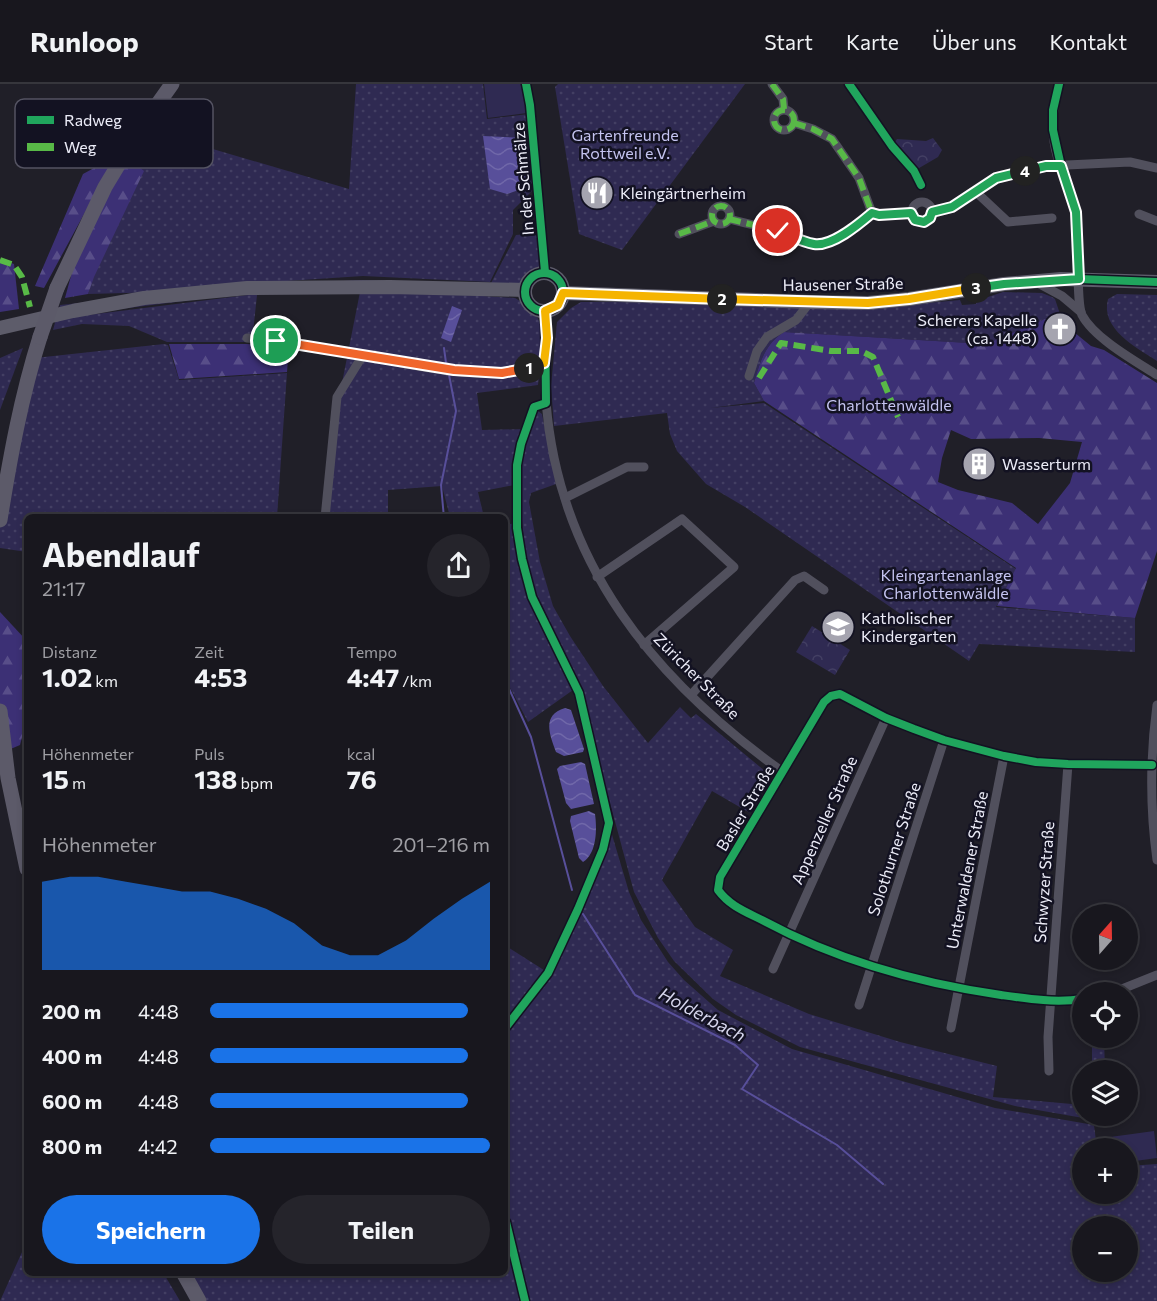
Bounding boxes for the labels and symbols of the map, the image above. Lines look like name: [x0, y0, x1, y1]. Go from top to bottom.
legend: [15, 99, 213, 168]
text: Radweg: [64, 110, 122, 129]
street label: In der Schmälze: [508, 122, 537, 236]
park label: Gartenfreunde Rottweil e.V.: [571, 125, 679, 162]
text: Weg: [64, 137, 97, 156]
pin: 4: [1010, 156, 1040, 186]
restaurant icon: Kleingärtnerheim: [579, 175, 615, 211]
place label: Kleingärtnerheim: [620, 183, 746, 202]
pin: [752, 205, 803, 256]
street label: Hausener Straße: [783, 273, 903, 294]
pin: 3: [961, 273, 991, 303]
pin: 2: [707, 284, 737, 314]
place label: Scherers Kapelle (ca. 1448): [918, 310, 1037, 347]
church icon: Scherers Kapelle (ca. 1448): [1042, 311, 1078, 347]
pin: [250, 315, 301, 366]
pin: 1: [514, 353, 544, 383]
park label: Charlottenwäldle: [826, 395, 952, 414]
building icon: Wasserturm: [961, 446, 997, 482]
place label: Wasserturm: [1002, 454, 1091, 473]
park label: Kleingartenanlage Charlottenwäldle: [881, 565, 1011, 602]
place label: Katholischer Kindergarten: [861, 608, 956, 645]
school or university icon: Katholischer Kindergarten: [820, 609, 856, 645]
street label: Züricher Straße: [650, 629, 744, 723]
street label: Appenzeller Straße: [787, 753, 860, 887]
street label: Basler Straße: [712, 762, 778, 854]
street label: Solothurner Straße: [863, 780, 924, 918]
street label: Unterwaldener Straße: [942, 789, 991, 950]
street label: Schwyzer Straße: [1030, 821, 1057, 943]
north arrow: [1072, 904, 1138, 970]
water label: Holderbach: [655, 982, 750, 1046]

